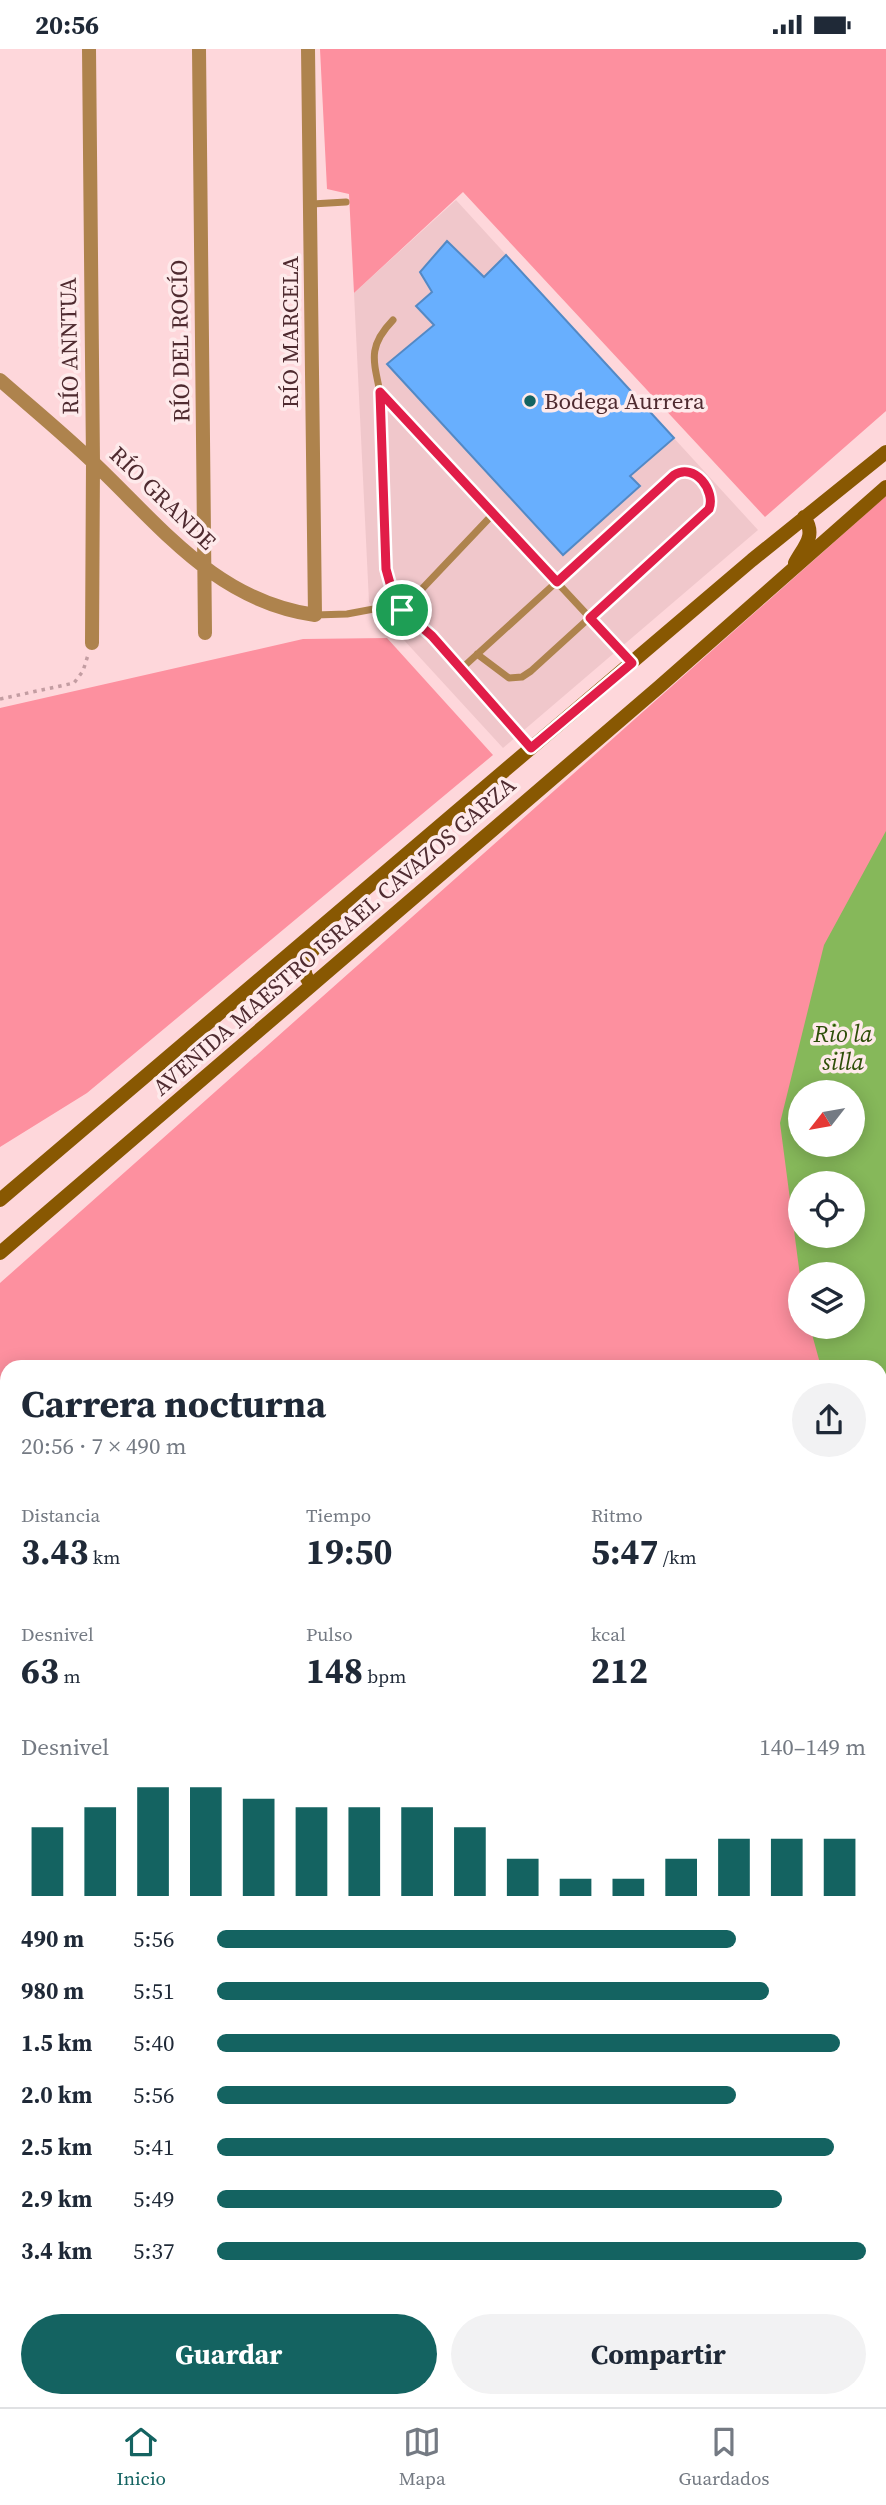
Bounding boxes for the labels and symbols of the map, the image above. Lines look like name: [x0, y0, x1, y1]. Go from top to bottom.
street label: RÍO MARCELA: [274, 255, 306, 408]
street label: RÍO DEL ROCÍO: [163, 259, 197, 423]
street label: RÍO ANNTUA: [52, 276, 86, 415]
place label: Bodega Aurrera: [544, 385, 705, 417]
marker: Bodega Aurrera: [522, 393, 538, 409]
street label: RÍO GRANDE: [103, 439, 223, 557]
pin: [372, 580, 432, 640]
street label: AVENIDA MAESTRO ISRAEL CAVAZOS GARZA: [145, 769, 523, 1103]
water label: Rio la silla: [812, 1017, 873, 1078]
north arrow: [788, 1080, 864, 1157]

